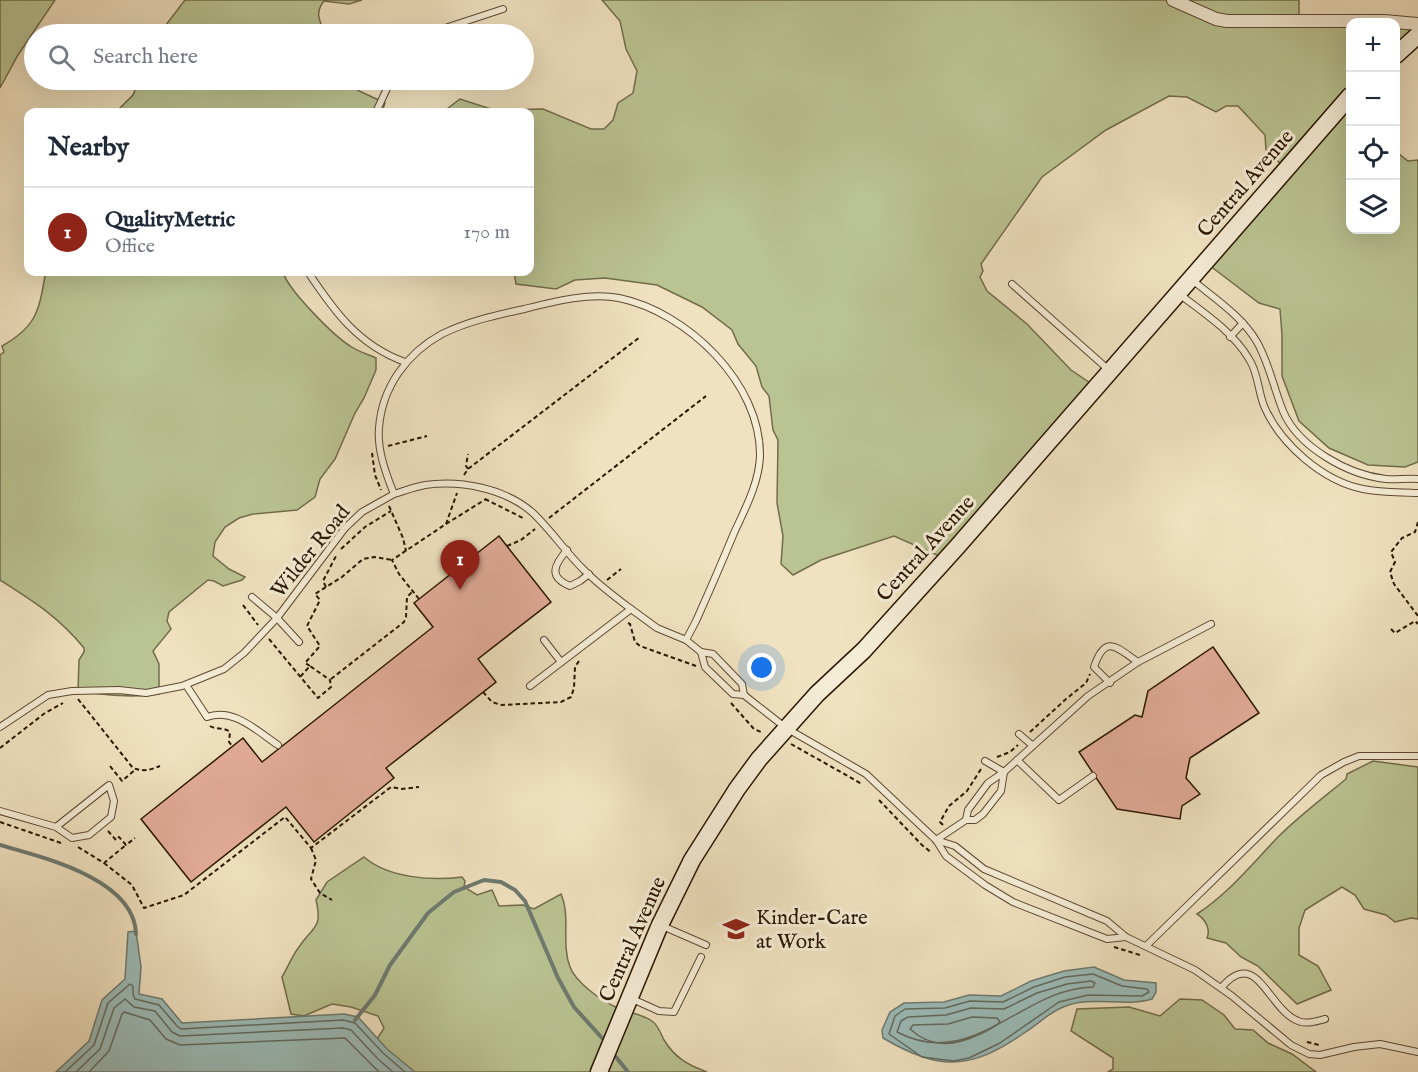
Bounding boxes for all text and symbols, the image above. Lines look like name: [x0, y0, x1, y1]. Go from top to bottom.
map controls: [1346, 18, 1400, 234]
button: +: [1346, 18, 1400, 72]
search box: [24, 24, 534, 90]
icon: search: [45, 41, 78, 74]
text: Search here: [93, 43, 198, 71]
button: −: [1346, 72, 1400, 126]
street label: Central Avenue: [1192, 124, 1301, 244]
button: locate: [1346, 126, 1400, 180]
text: Nearby: [48, 131, 129, 164]
button: layers: [1346, 180, 1400, 234]
text: QualityMetric: [105, 206, 235, 234]
text: 1: [64, 220, 71, 245]
text: 170 m: [464, 220, 510, 245]
text: Office: [105, 234, 155, 259]
street label: Central Avenue: [871, 490, 981, 608]
street label: Wilder Road: [265, 499, 357, 604]
pin: 1: [440, 540, 480, 590]
your location: [747, 653, 776, 682]
street label: Central Avenue: [594, 872, 673, 1006]
place label: Kinder-Care at Work: [756, 905, 868, 956]
school or university icon: Kinder-Care at Work: [721, 914, 751, 944]

